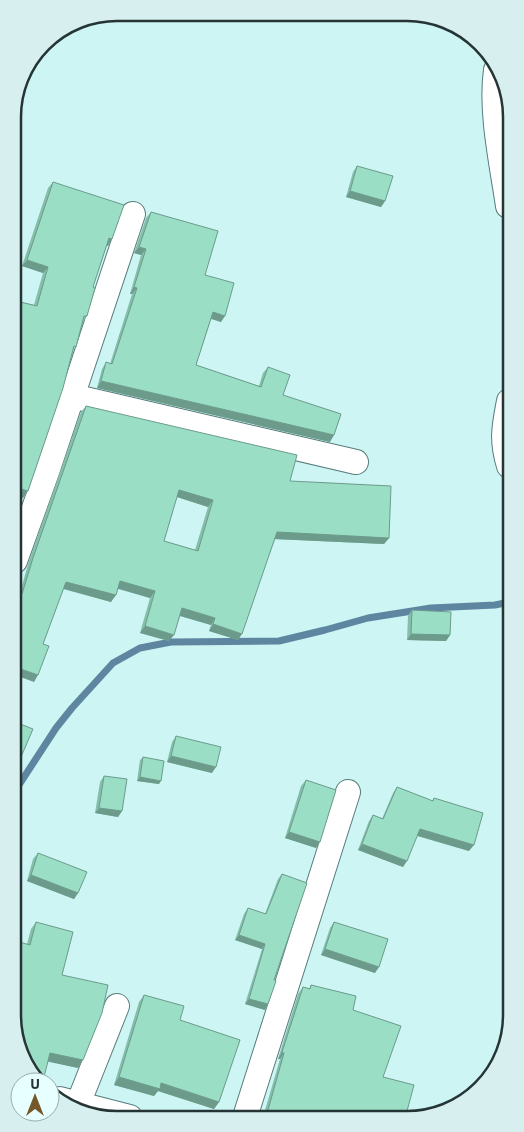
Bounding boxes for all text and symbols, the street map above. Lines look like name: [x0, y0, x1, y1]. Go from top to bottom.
north arrow: [10, 1072, 60, 1122]
text: U: [30, 1075, 40, 1093]

